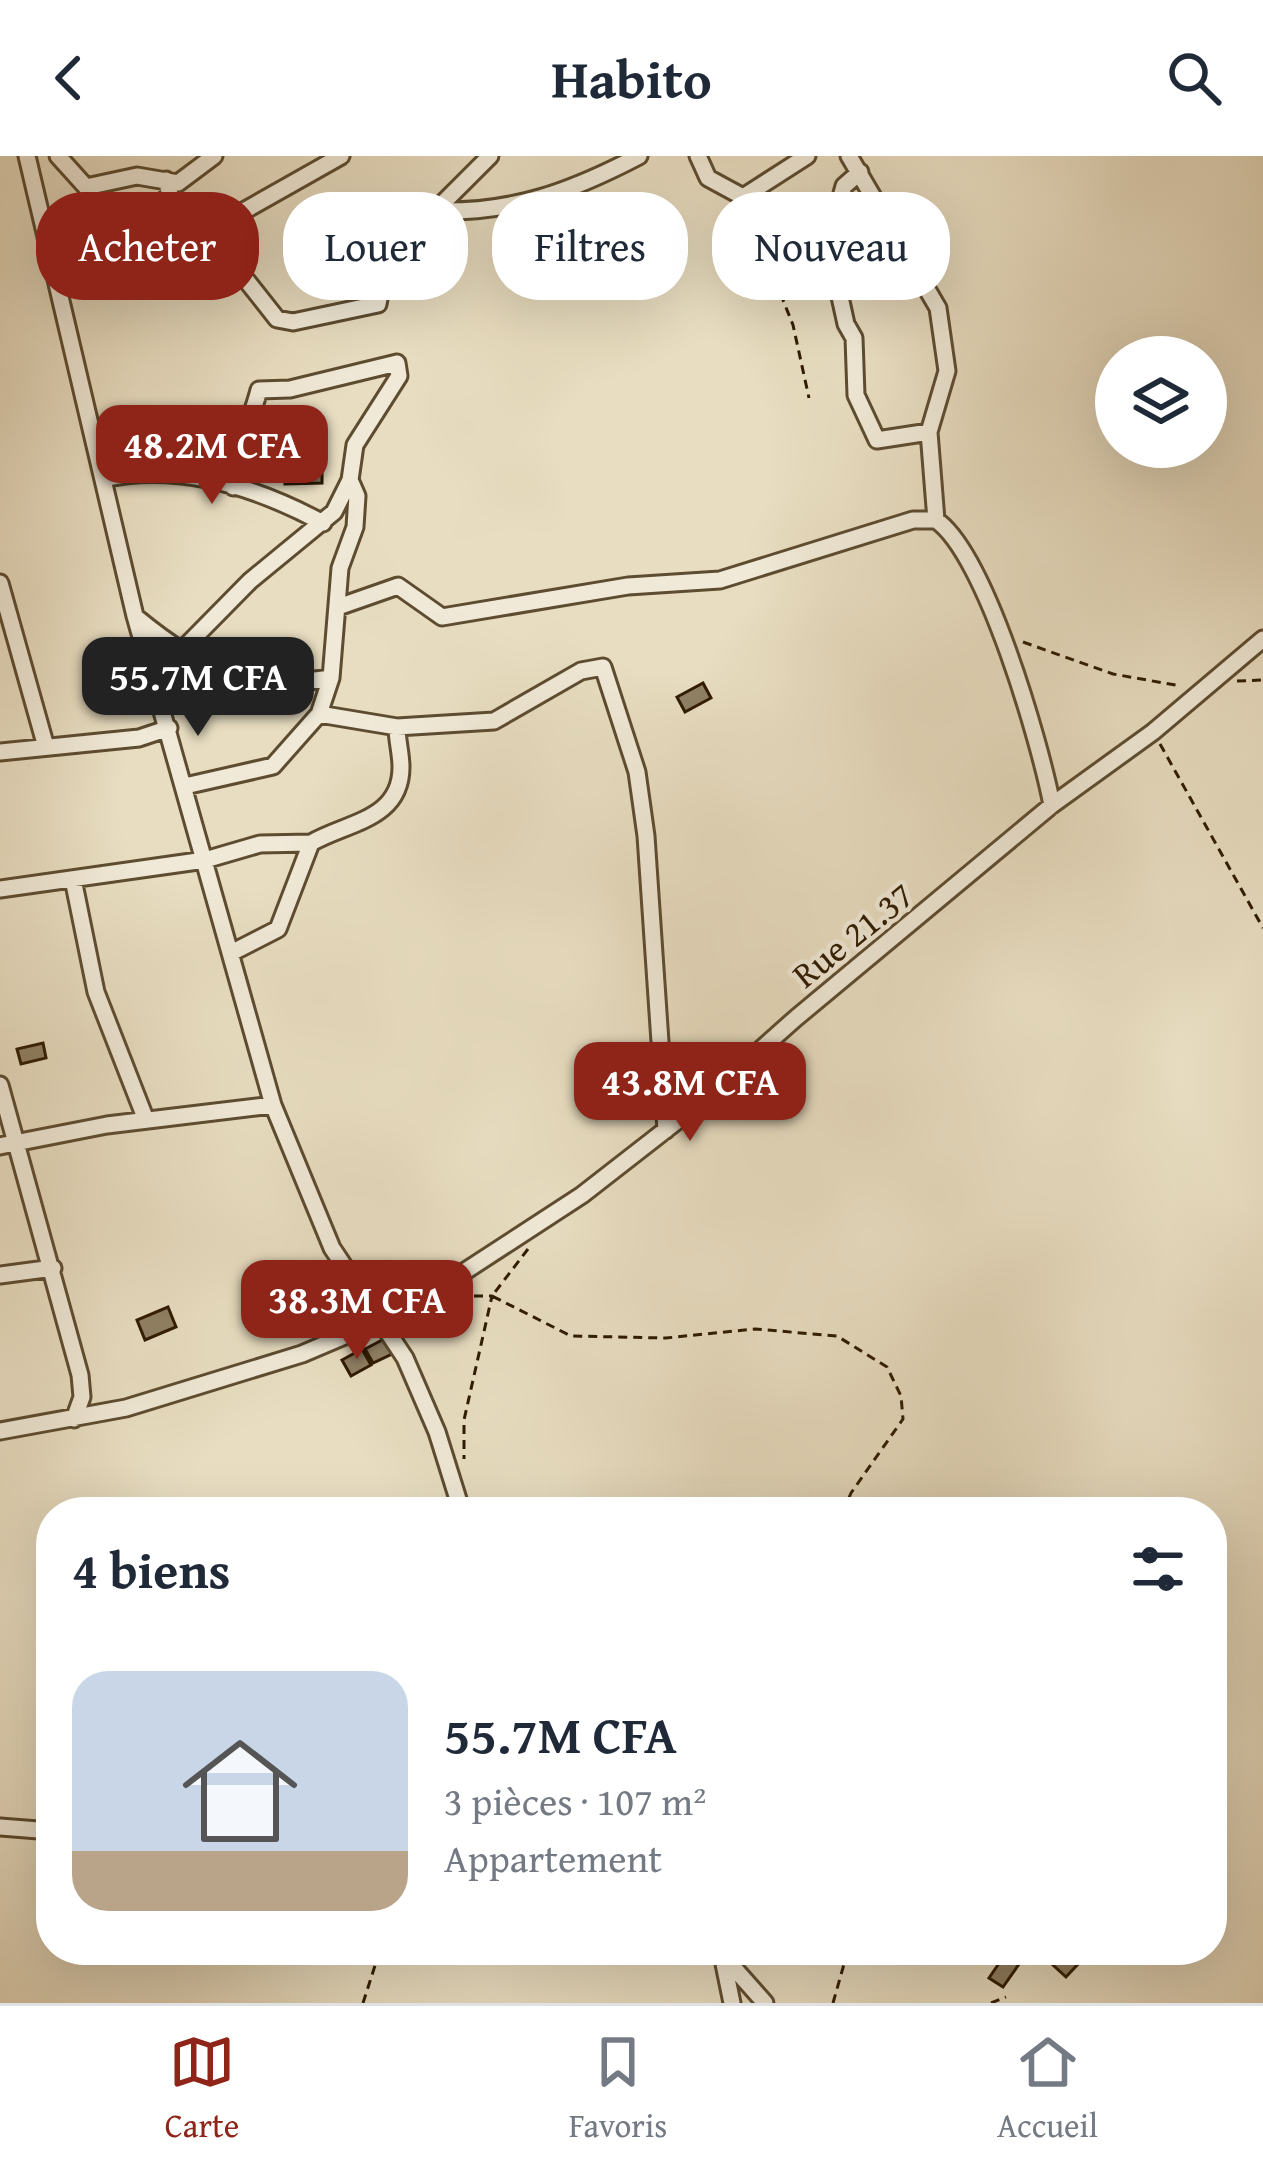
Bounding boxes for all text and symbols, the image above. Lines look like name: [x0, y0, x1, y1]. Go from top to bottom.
text: Habito: [551, 39, 712, 118]
icon: back: [36, 45, 102, 111]
icon: search: [1161, 45, 1227, 111]
chip: Acheter: [36, 192, 259, 300]
chip: Louer: [283, 192, 468, 300]
chip: Filtres: [492, 192, 688, 300]
chip: Nouveau: [712, 192, 950, 300]
map controls: [1095, 336, 1227, 468]
button: layers: [1095, 336, 1227, 468]
pin: 48.2M CFA: [75, 405, 349, 507]
text: 48.2M CFA: [123, 415, 301, 472]
pin: 55.7M CFA: [61, 637, 335, 739]
text: 55.7M CFA: [109, 647, 287, 704]
street label: Rue 21.37: [780, 868, 924, 1000]
pin: 43.8M CFA: [553, 1042, 827, 1144]
text: 43.8M CFA: [601, 1052, 779, 1109]
pin: 38.3M CFA: [220, 1260, 494, 1362]
text: 38.3M CFA: [268, 1270, 446, 1327]
text: 4 biens: [72, 1532, 230, 1607]
icon: filters: [1125, 1536, 1191, 1602]
text: 55.7M CFA: [444, 1697, 677, 1772]
icon: home: [168, 1719, 312, 1863]
text: 3 pièces · 107 m²: [444, 1772, 706, 1829]
text: Appartement: [444, 1829, 662, 1886]
tab: Carte: [165, 2029, 239, 2149]
tab: Favoris: [569, 2029, 667, 2149]
tab: Accueil: [997, 2029, 1098, 2149]

